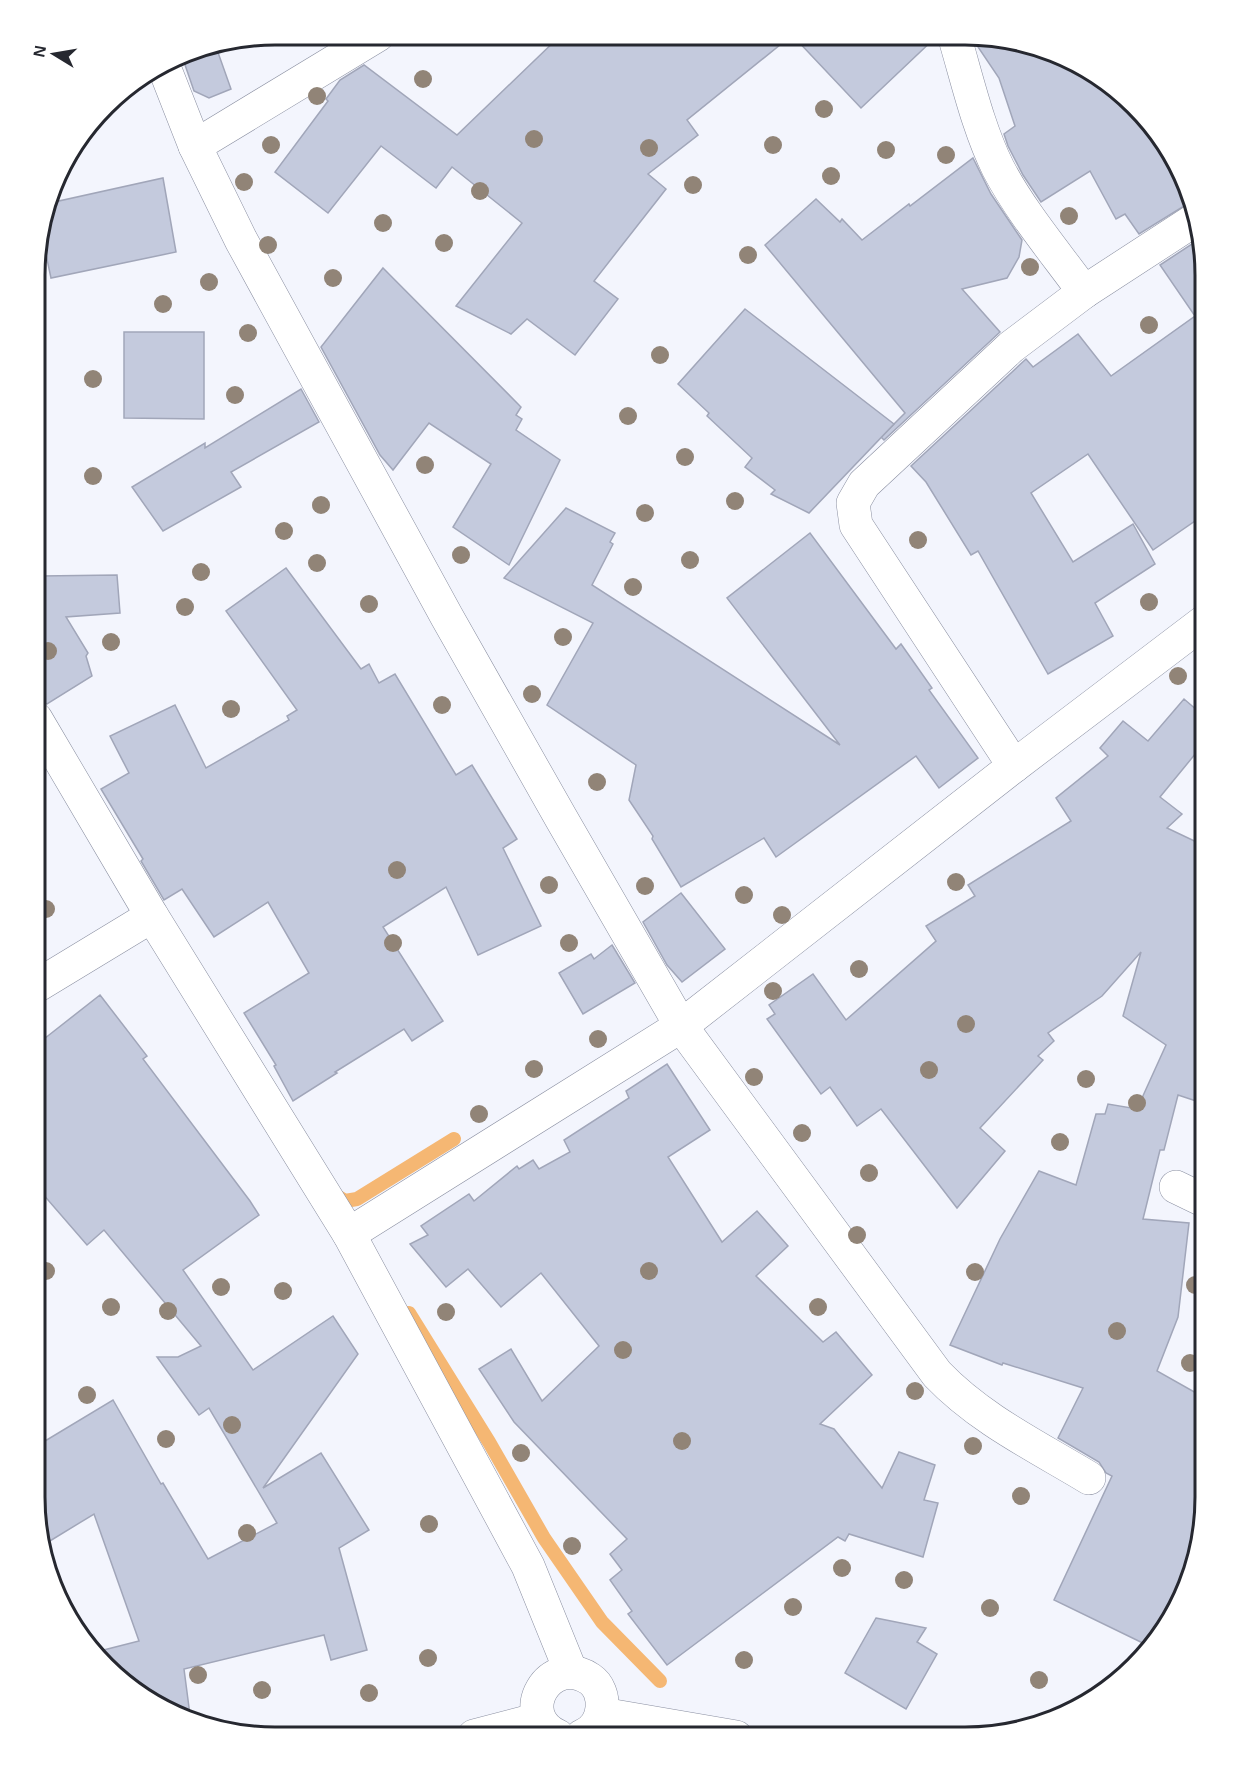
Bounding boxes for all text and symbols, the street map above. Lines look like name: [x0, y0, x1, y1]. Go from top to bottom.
north arrow: [24, 24, 84, 84]
text: N: [30, 44, 49, 59]

